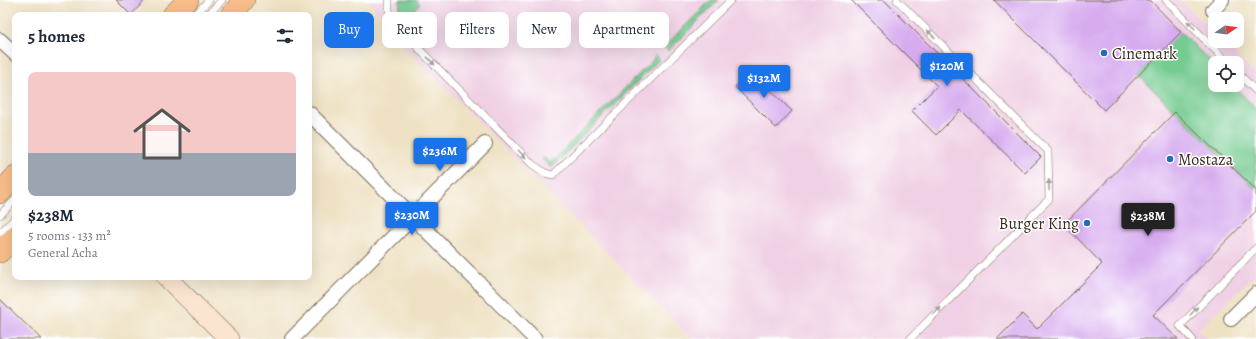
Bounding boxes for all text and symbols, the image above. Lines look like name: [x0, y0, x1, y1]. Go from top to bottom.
chip: Buy: [324, 12, 374, 48]
chip: Rent: [382, 12, 437, 48]
chip: Filters: [445, 12, 509, 48]
chip: New: [517, 12, 571, 48]
chip: Apartment: [579, 12, 669, 48]
north arrow: [1208, 12, 1244, 48]
map controls: [1208, 12, 1244, 92]
one-way arrow: [1186, 21, 1196, 30]
text: 5 homes: [28, 25, 85, 48]
icon: filters: [274, 25, 296, 47]
one-way arrow: [926, 29, 936, 39]
place label: Cinemark: [1112, 43, 1177, 65]
marker: Cinemark: [1099, 48, 1109, 58]
pin: $120M: [919, 53, 975, 87]
one-way arrow: [427, 56, 436, 66]
button: locate: [1208, 56, 1244, 92]
text: $120M: [930, 57, 964, 74]
pin: $132M: [736, 65, 792, 99]
text: $132M: [747, 69, 781, 86]
icon: home: [126, 98, 198, 170]
pin: $236M: [412, 138, 468, 172]
text: $236M: [423, 142, 457, 159]
one-way arrow: [517, 149, 527, 159]
place label: Mostaza: [1178, 149, 1234, 171]
marker: Mostaza: [1165, 154, 1175, 164]
one-way arrow: [1046, 178, 1052, 191]
pin: $230M: [384, 202, 440, 236]
pin: $238M: [1120, 203, 1176, 237]
text: $238M: [28, 204, 74, 227]
text: $230M: [394, 206, 430, 223]
text: $238M: [1130, 207, 1166, 224]
place label: Burger King: [999, 213, 1079, 235]
marker: Burger King: [1082, 218, 1092, 228]
text: 5 rooms · 133 m²: [28, 227, 111, 244]
text: General Acha: [28, 244, 98, 261]
one-way arrow: [932, 306, 942, 316]
one-way arrow: [1189, 306, 1199, 316]

